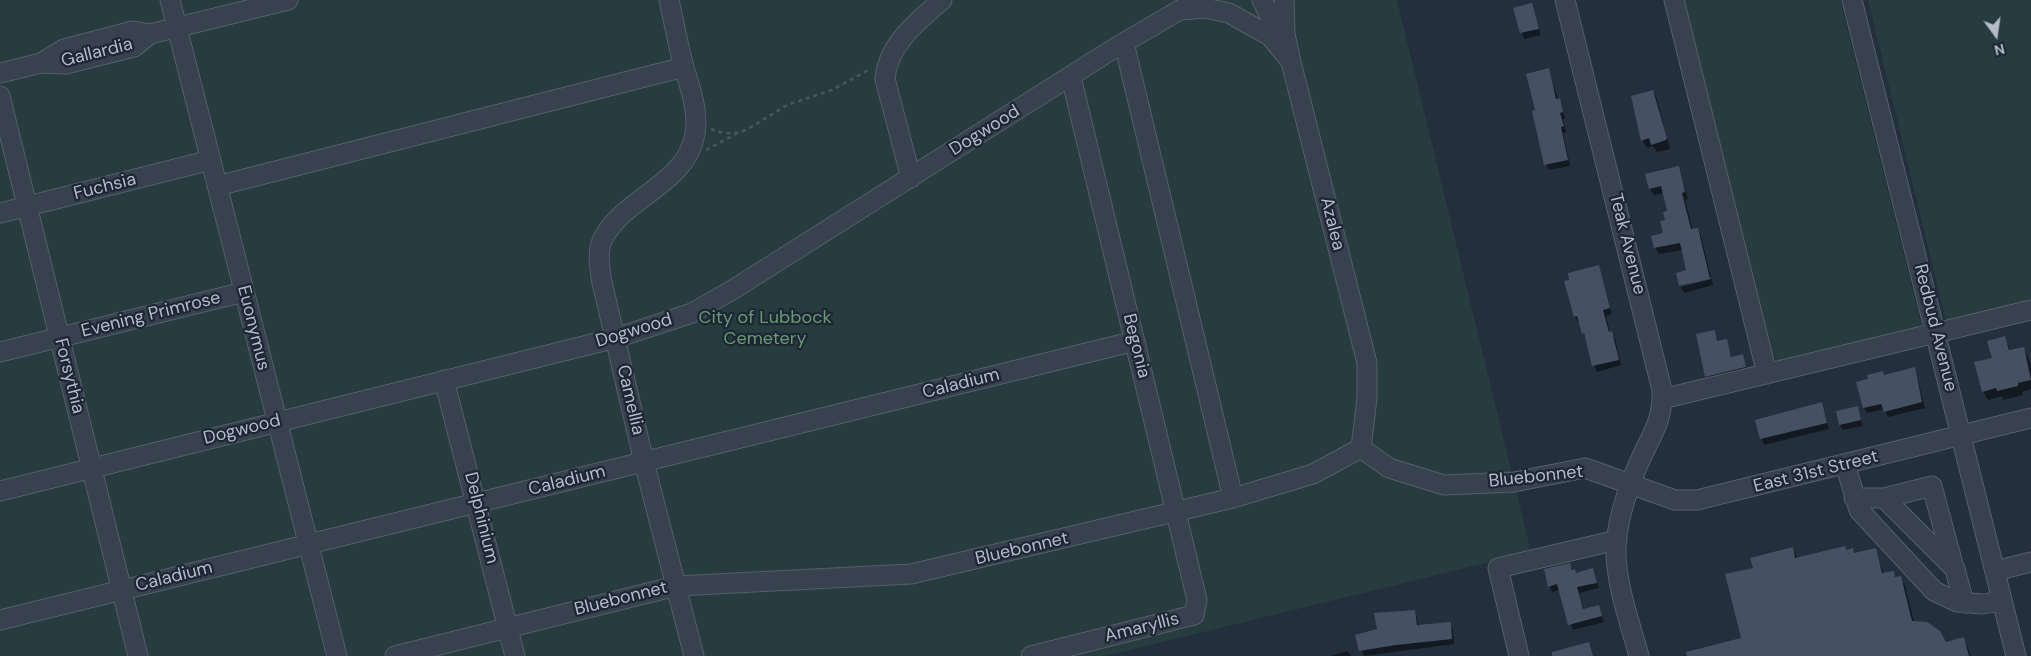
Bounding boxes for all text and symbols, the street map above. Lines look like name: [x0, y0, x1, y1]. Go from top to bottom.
north arrow: [1971, 10, 2021, 60]
street label: Gallardia: [59, 34, 135, 72]
text: N: [1992, 40, 2007, 60]
street label: Dogwood: [946, 101, 1024, 161]
street label: Fuchsia: [71, 169, 139, 205]
street label: Teak Avenue: [1604, 191, 1650, 297]
street label: Azalea: [1315, 195, 1349, 253]
street label: Redbud Avenue: [1909, 262, 1961, 394]
street label: Euonymus: [232, 283, 274, 373]
street label: Evening Primrose: [79, 287, 223, 343]
park label: City of Lubbock Cemetery: [698, 307, 832, 350]
street label: Dogwood: [593, 309, 675, 353]
street label: Begonia: [1118, 311, 1154, 381]
street label: Forsythia: [49, 336, 89, 416]
street label: Camellia: [611, 363, 649, 437]
street label: Caladium: [920, 364, 1002, 404]
street label: Dogwood: [201, 410, 283, 450]
street label: East 31st Street: [1751, 446, 1881, 498]
street label: Caladium: [526, 461, 608, 501]
street label: Bluebonnet: [1488, 461, 1584, 493]
street label: Delphinium: [459, 470, 503, 566]
street label: Bluebonnet: [973, 528, 1071, 570]
street label: Caladium: [133, 557, 215, 597]
street label: Bluebonnet: [572, 577, 670, 621]
street label: Amaryllis: [1103, 608, 1181, 648]

